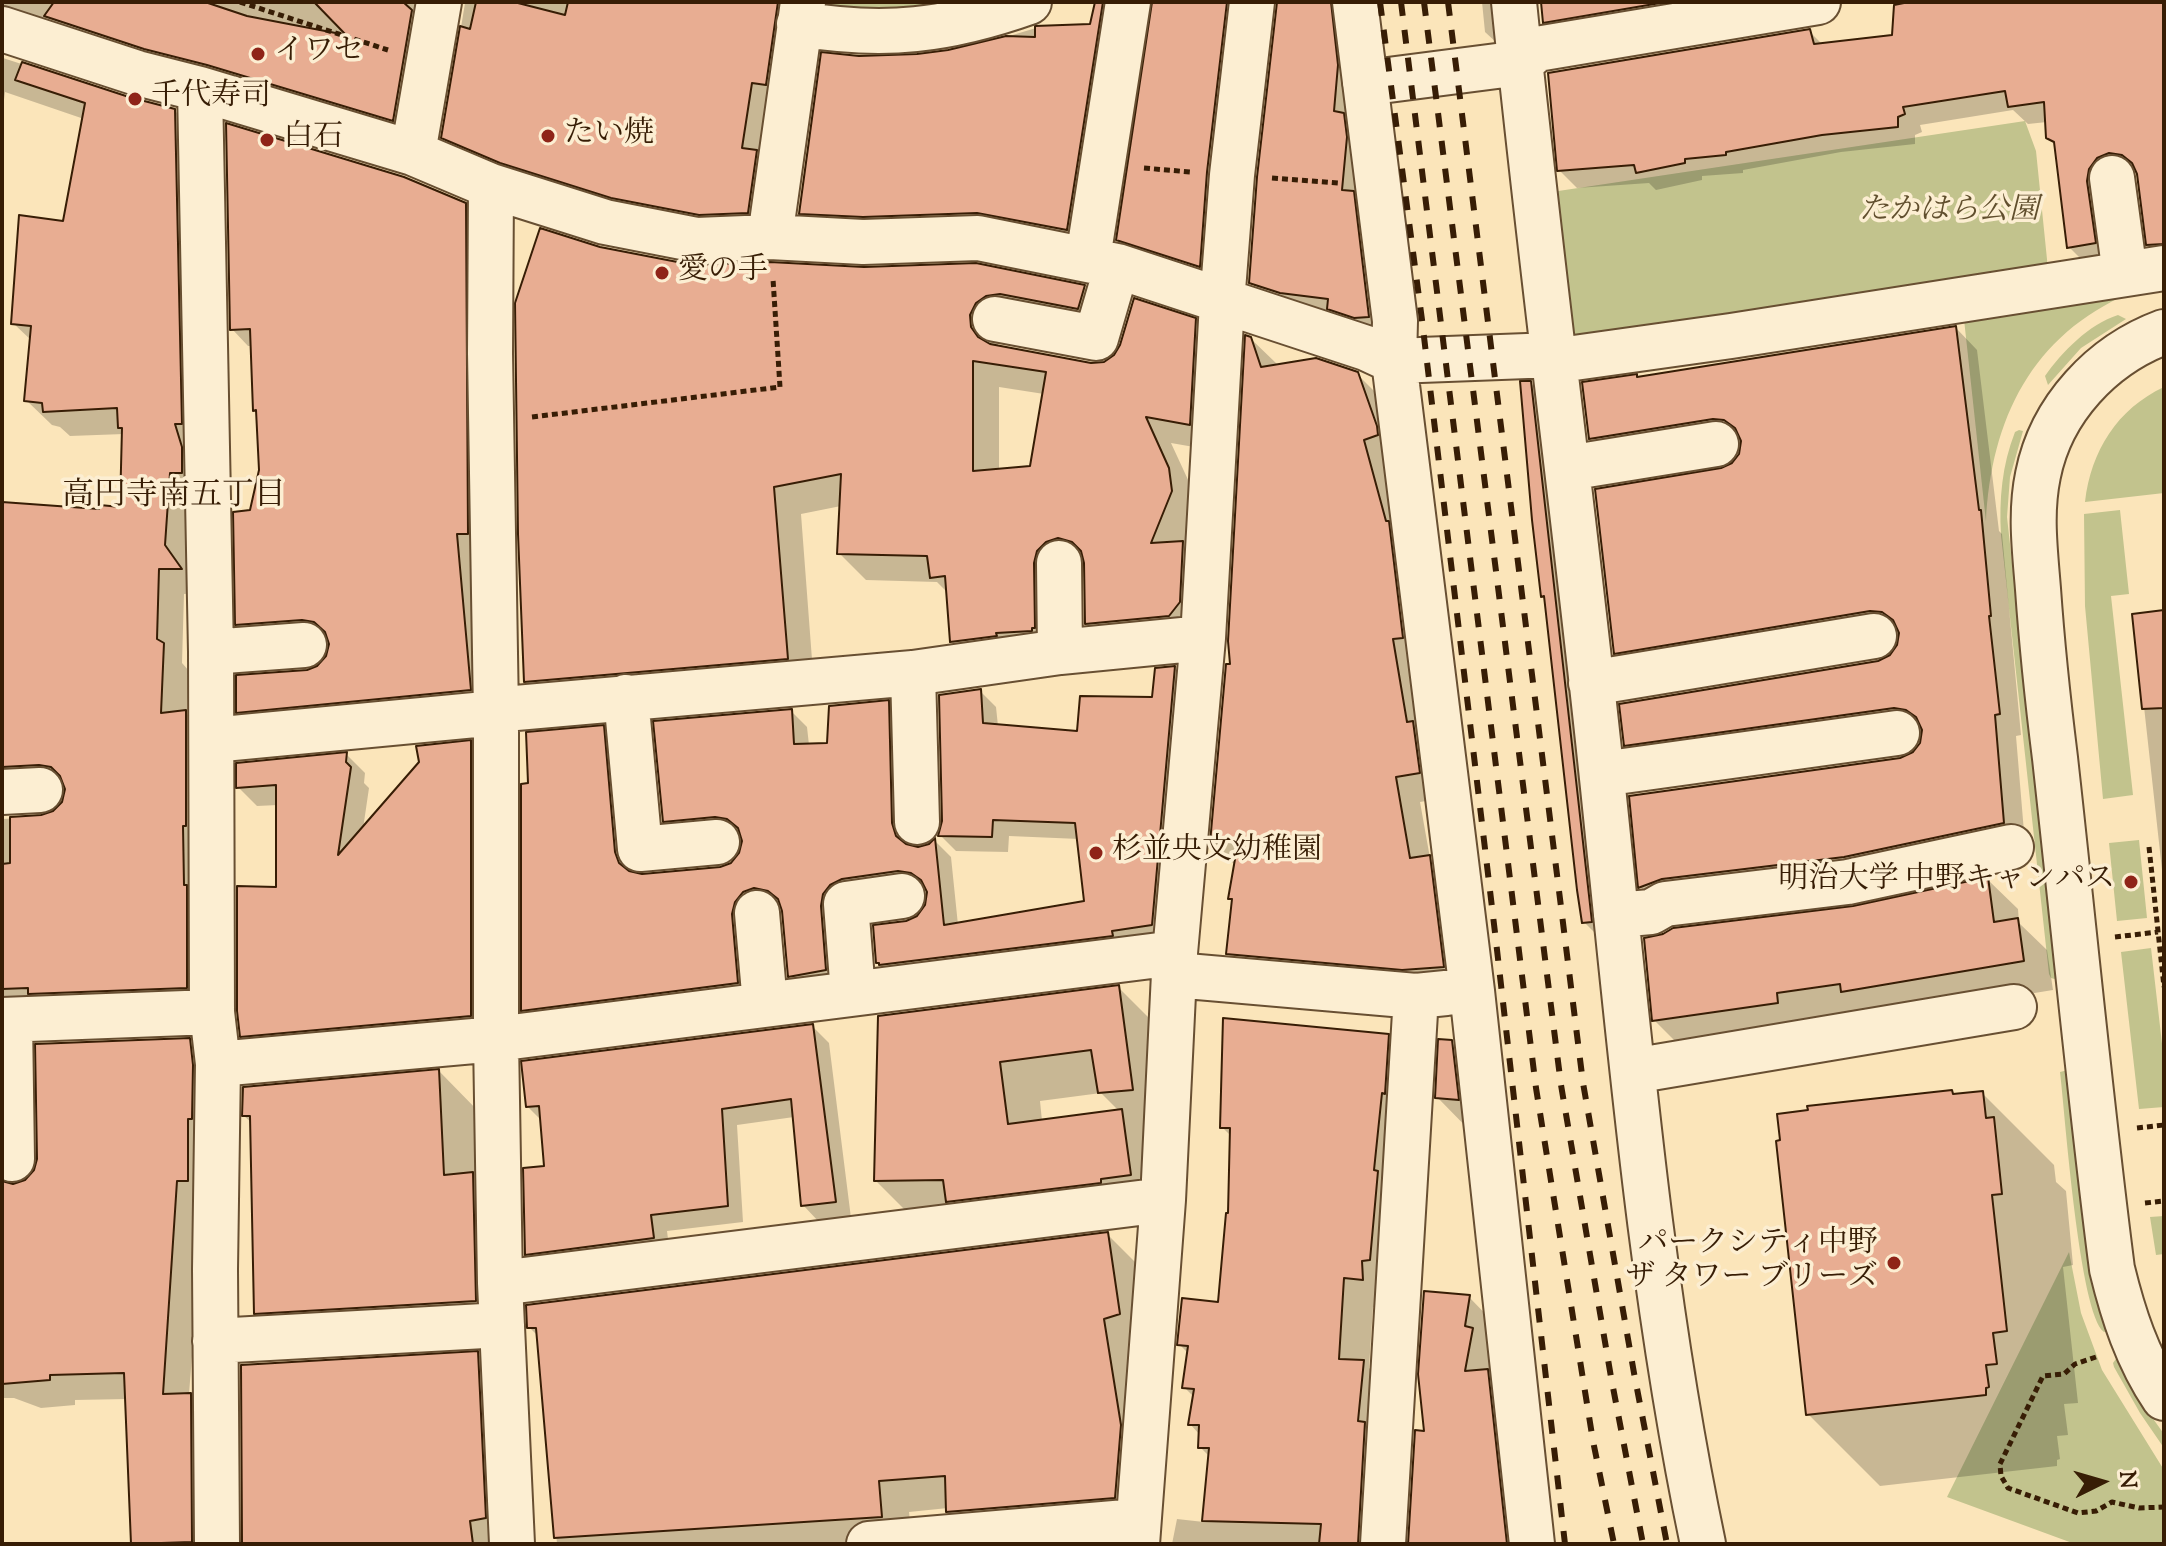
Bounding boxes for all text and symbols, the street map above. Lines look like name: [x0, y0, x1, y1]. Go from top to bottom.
place label: イワセ: [274, 36, 364, 72]
marker: イワセ: [249, 45, 267, 63]
place label: 千代寿司: [151, 81, 271, 117]
marker: 千代寿司: [126, 90, 144, 108]
place label: たい焼: [564, 118, 654, 154]
place label: 白石: [283, 122, 343, 158]
marker: たい焼: [539, 127, 557, 145]
marker: 白石: [258, 131, 276, 149]
park label: たかはら公園: [1859, 195, 2039, 231]
place label: 愛の手: [678, 255, 768, 291]
marker: 愛の手: [653, 264, 671, 282]
district label: 高円寺南五丁目: [62, 480, 286, 518]
place label: 杉並央文幼稚園: [1112, 835, 1322, 871]
marker: 杉並央文幼稚園: [1087, 844, 1105, 862]
place label: 明治大学 中野キャンパス: [1779, 864, 2115, 900]
marker: 明治大学 中野キャンパス: [2122, 873, 2140, 891]
place label: パークシティ中野 ザ タワー ブリーズ: [1625, 1228, 1878, 1298]
marker: パークシティ中野 ザ タワー ブリーズ: [1885, 1254, 1903, 1272]
north arrow: [2062, 1442, 2142, 1522]
text: N: [2109, 1470, 2143, 1490]

